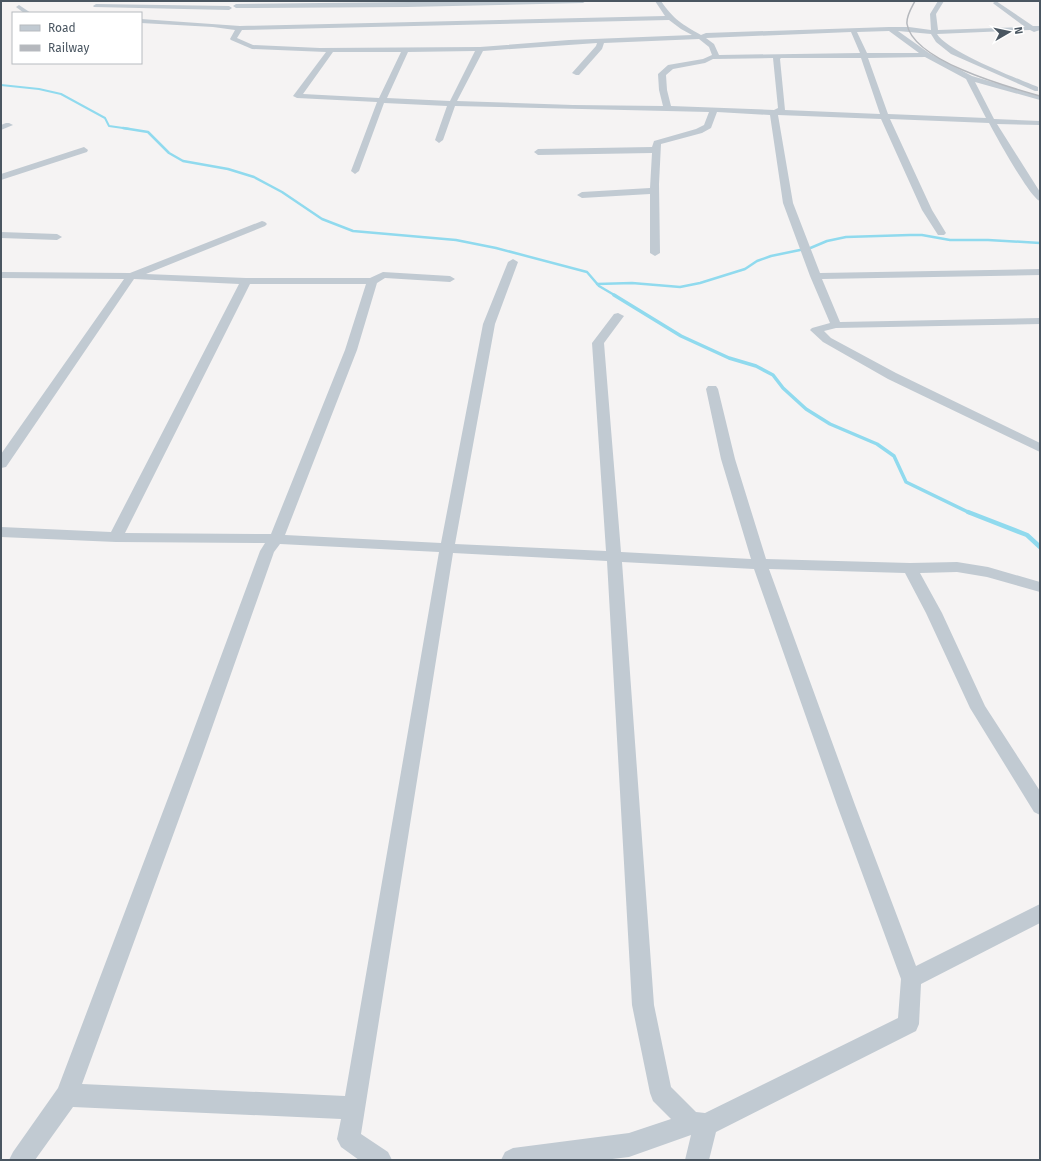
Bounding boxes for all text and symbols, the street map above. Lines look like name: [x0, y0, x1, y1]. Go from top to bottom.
legend: [12, 12, 142, 64]
north arrow: [989, 12, 1029, 52]
text: Road: [48, 21, 76, 35]
text: N: [1011, 26, 1025, 35]
text: Railway: [48, 41, 89, 55]

